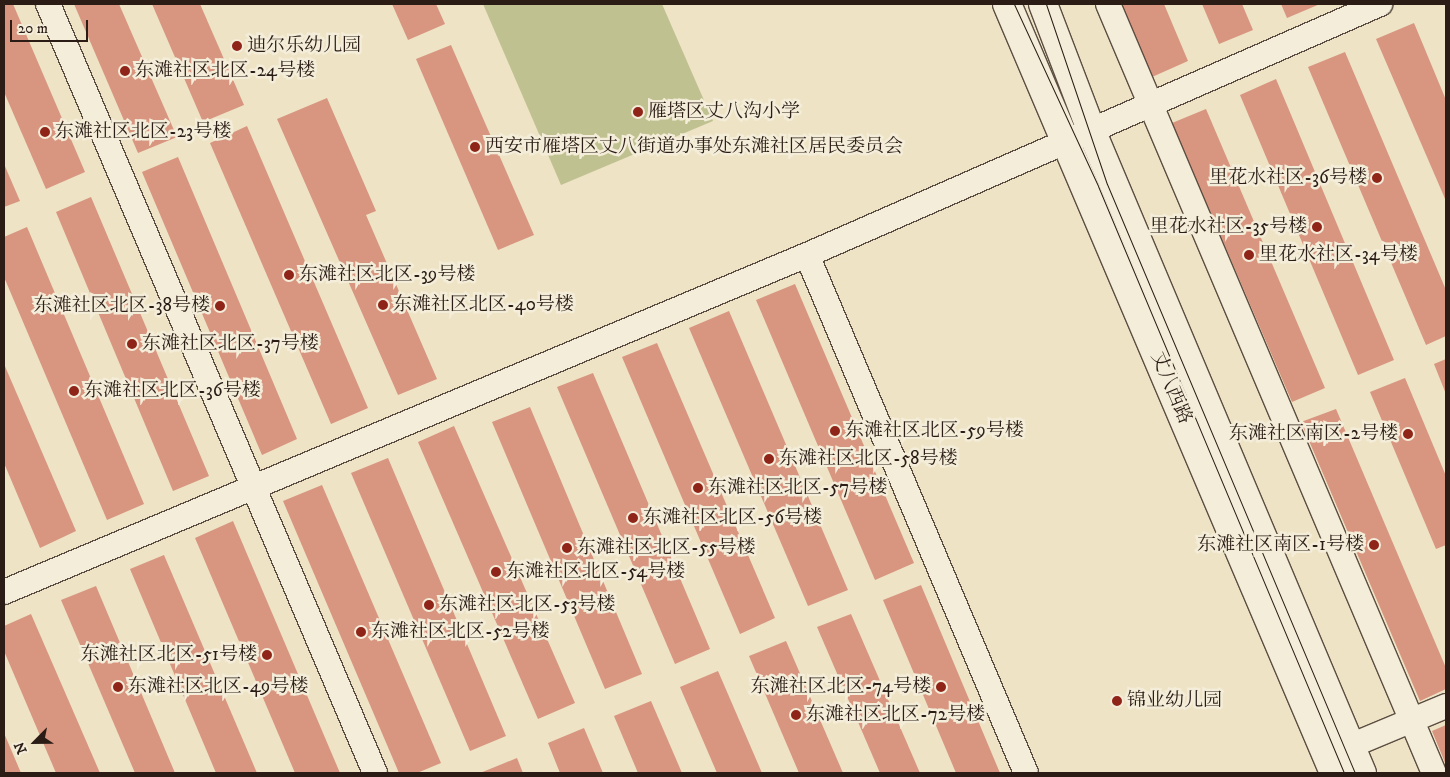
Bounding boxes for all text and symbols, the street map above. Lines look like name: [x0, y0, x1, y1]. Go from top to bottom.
scale bar: [12, 10, 90, 42]
text: 20 m: [18, 19, 48, 38]
place label: 迪尔乐幼儿园: [247, 35, 361, 57]
marker: 迪尔乐幼儿园: [231, 40, 243, 52]
place label: 东滩社区北区-24号楼: [135, 60, 315, 82]
marker: 东滩社区北区-24号楼: [119, 65, 131, 77]
place label: 雁塔区丈八沟小学: [648, 101, 800, 123]
marker: 雁塔区丈八沟小学: [632, 106, 644, 118]
place label: 东滩社区北区-23号楼: [55, 121, 231, 143]
marker: 东滩社区北区-23号楼: [39, 126, 51, 138]
place label: 西安市雁塔区丈八街道办事处东滩社区居民委员会: [485, 136, 903, 158]
marker: 西安市雁塔区丈八街道办事处东滩社区居民委员会: [469, 141, 481, 153]
place label: 里花水社区-36号楼: [1209, 167, 1367, 189]
marker: 里花水社区-36号楼: [1371, 172, 1383, 184]
place label: 里花水社区-35号楼: [1150, 216, 1307, 238]
marker: 里花水社区-35号楼: [1311, 221, 1323, 233]
place label: 里花水社区-34号楼: [1259, 244, 1418, 266]
marker: 里花水社区-34号楼: [1243, 249, 1255, 261]
place label: 东滩社区北区-39号楼: [299, 264, 475, 286]
marker: 东滩社区北区-39号楼: [283, 269, 295, 281]
place label: 东滩社区北区-40号楼: [393, 294, 574, 316]
place label: 东滩社区北区-38号楼: [34, 295, 210, 317]
marker: 东滩社区北区-40号楼: [377, 299, 389, 311]
marker: 东滩社区北区-38号楼: [214, 300, 226, 312]
place label: 东滩社区北区-37号楼: [142, 333, 319, 355]
marker: 东滩社区北区-37号楼: [126, 338, 138, 350]
street label: 丈八西路: [1146, 349, 1196, 427]
place label: 东滩社区北区-36号楼: [84, 380, 261, 402]
marker: 东滩社区北区-36号楼: [68, 385, 80, 397]
place label: 东滩社区北区-59号楼: [845, 420, 1024, 442]
place label: 东滩社区南区-2号楼: [1229, 423, 1398, 445]
marker: 东滩社区北区-59号楼: [829, 425, 841, 437]
marker: 东滩社区南区-2号楼: [1402, 428, 1414, 440]
place label: 东滩社区北区-58号楼: [779, 448, 958, 470]
marker: 东滩社区北区-58号楼: [763, 453, 775, 465]
place label: 东滩社区北区-57号楼: [708, 477, 887, 499]
marker: 东滩社区北区-57号楼: [692, 482, 704, 494]
place label: 东滩社区北区-56号楼: [643, 507, 822, 529]
marker: 东滩社区北区-56号楼: [627, 512, 639, 524]
place label: 东滩社区南区-1号楼: [1197, 534, 1364, 556]
place label: 东滩社区北区-55号楼: [577, 537, 756, 559]
marker: 东滩社区南区-1号楼: [1368, 539, 1380, 551]
marker: 东滩社区北区-55号楼: [561, 542, 573, 554]
place label: 东滩社区北区-54号楼: [506, 561, 685, 583]
marker: 东滩社区北区-54号楼: [490, 566, 502, 578]
place label: 东滩社区北区-53号楼: [439, 594, 615, 616]
marker: 东滩社区北区-53号楼: [423, 599, 435, 611]
place label: 东滩社区北区-52号楼: [371, 621, 549, 643]
marker: 东滩社区北区-52号楼: [355, 626, 367, 638]
place label: 东滩社区北区-51号楼: [81, 644, 257, 666]
marker: 东滩社区北区-51号楼: [261, 649, 273, 661]
place label: 东滩社区北区-49号楼: [128, 676, 308, 698]
place label: 东滩社区北区-74号楼: [751, 676, 931, 698]
marker: 东滩社区北区-49号楼: [112, 681, 124, 693]
marker: 东滩社区北区-74号楼: [935, 681, 947, 693]
place label: 锦业幼儿园: [1127, 690, 1222, 712]
marker: 锦业幼儿园: [1111, 695, 1123, 707]
place label: 东滩社区北区-72号楼: [806, 704, 985, 726]
marker: 东滩社区北区-72号楼: [790, 709, 802, 721]
north arrow: [10, 717, 60, 767]
text: N: [11, 739, 32, 757]

